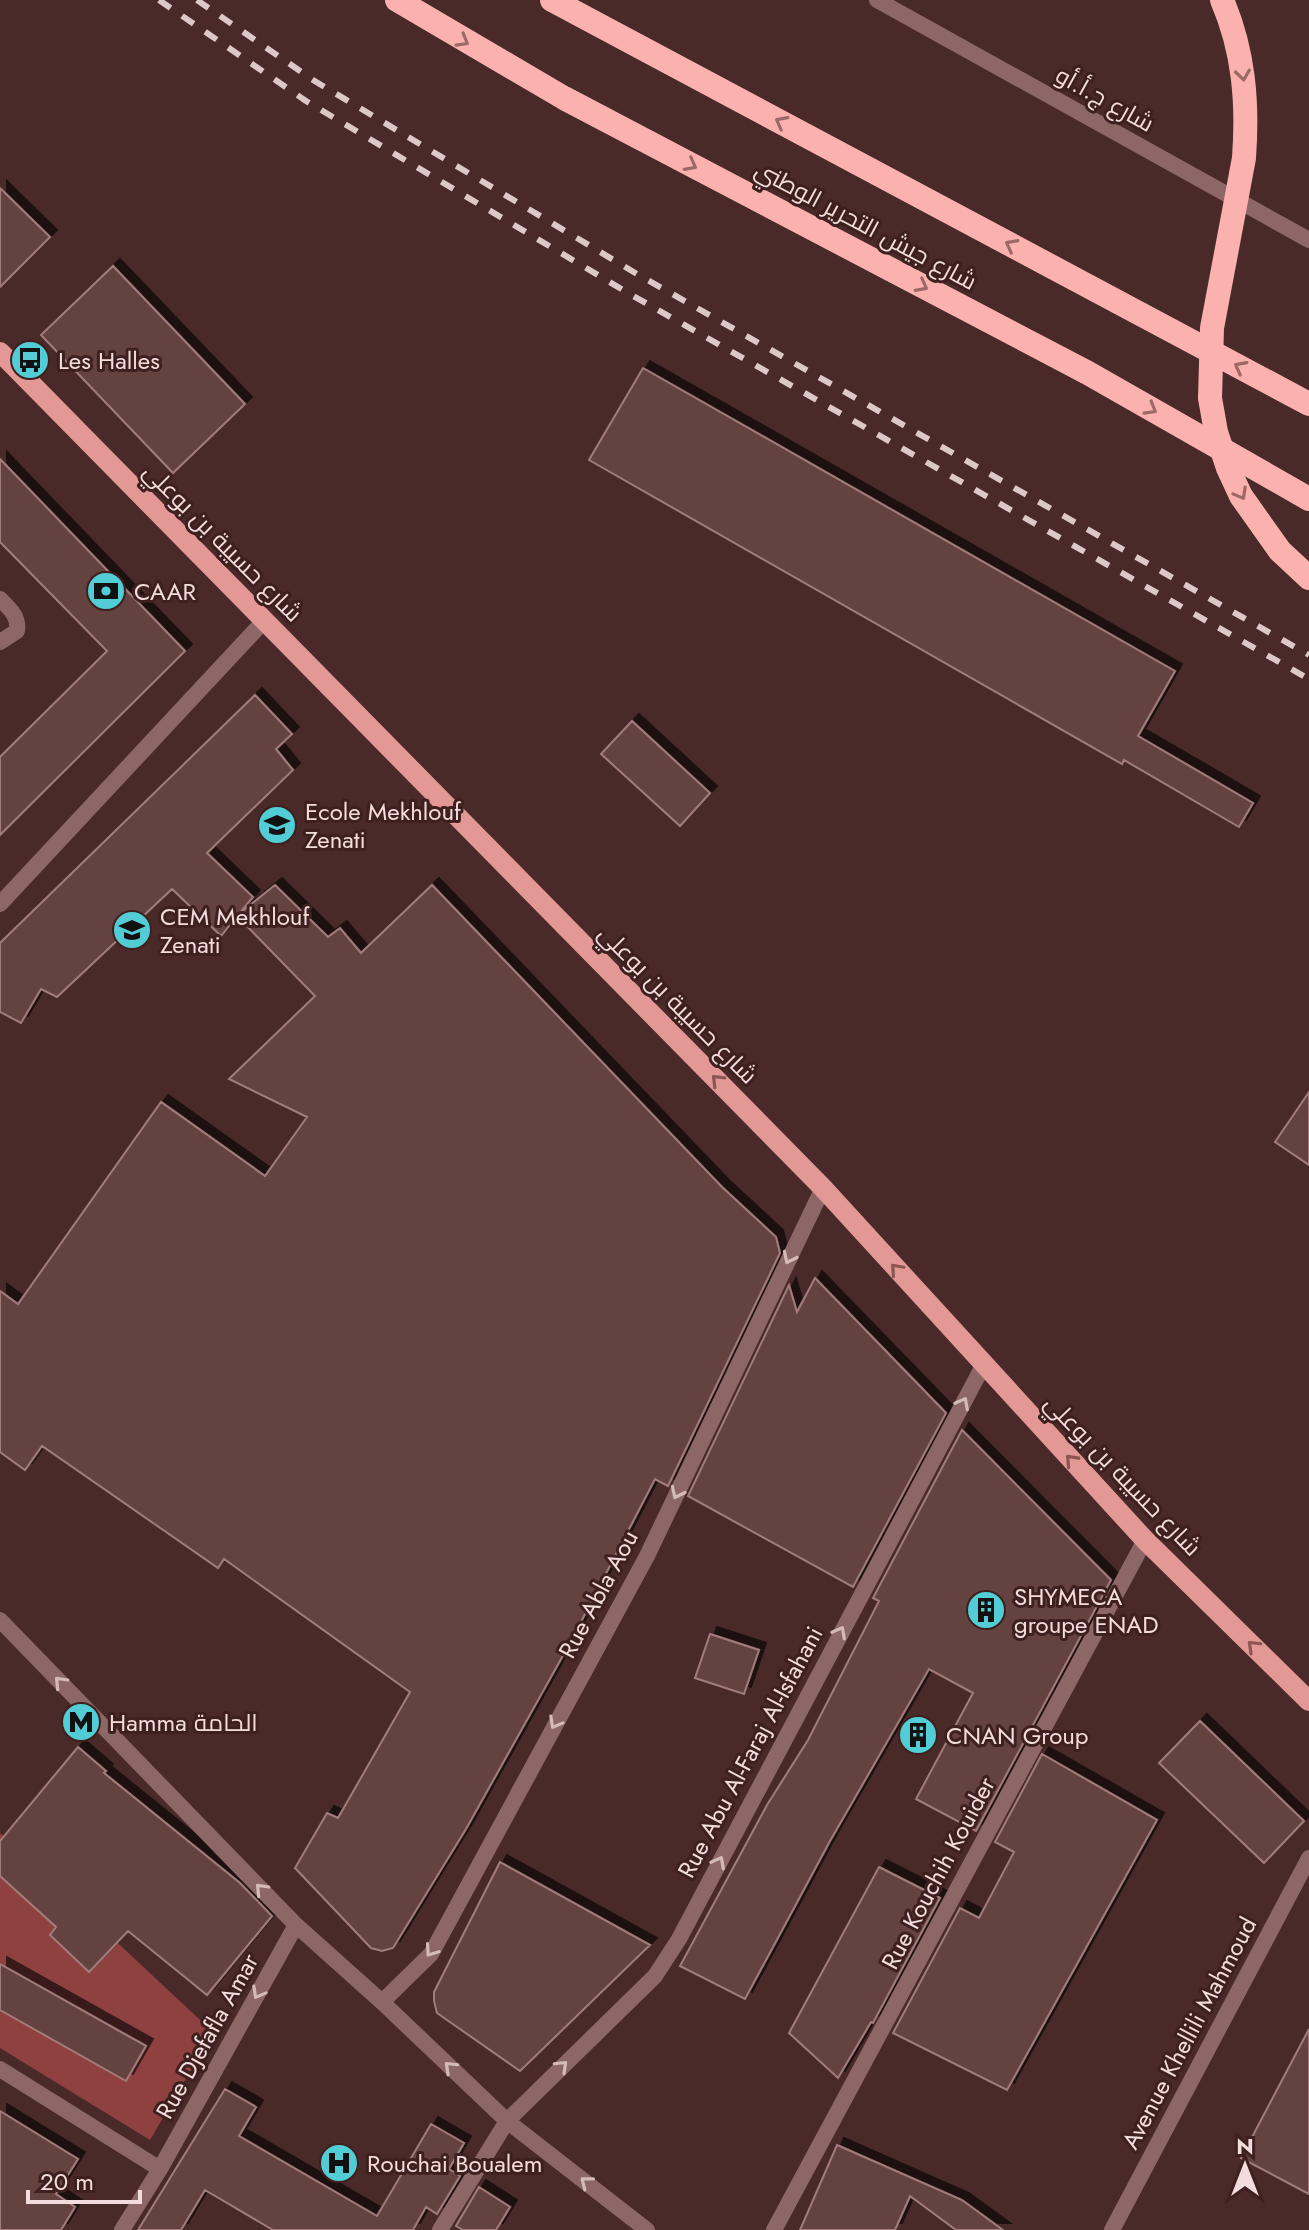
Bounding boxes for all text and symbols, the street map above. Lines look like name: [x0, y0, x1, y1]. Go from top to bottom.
one-way arrow: [454, 31, 469, 47]
street label: شارع ج.أ.أو: [1049, 58, 1161, 140]
one-way arrow: [1234, 68, 1251, 82]
one-way arrow: [775, 117, 790, 132]
street label: شارع جيش التحرير الوطني: [748, 152, 983, 300]
one-way arrow: [683, 156, 698, 171]
one-way arrow: [1004, 239, 1019, 254]
one-way arrow: [913, 277, 928, 292]
bus stop icon: Les Halles: [9, 339, 51, 381]
place label: Les Halles: [58, 343, 160, 378]
one-way arrow: [1234, 361, 1249, 376]
one-way arrow: [1142, 399, 1157, 415]
street label: شارع حسيبة بن بوعلي: [134, 454, 311, 631]
one-way arrow: [1231, 485, 1247, 500]
bank icon: CAAR: [85, 570, 127, 612]
place label: CAAR: [134, 574, 196, 609]
place label: Ecole Mekhlouf Zenati: [305, 794, 462, 857]
school or university icon: Ecole Mekhlouf Zenati: [256, 804, 298, 846]
place label: CEM Mekhlouf Zenati: [160, 899, 310, 962]
school or university icon: CEM Mekhlouf Zenati: [111, 909, 153, 951]
street label: شارع حسيبة بن بوعلي: [589, 916, 766, 1093]
one-way arrow: [712, 1075, 726, 1089]
one-way arrow: [783, 1250, 799, 1265]
one-way arrow: [891, 1263, 905, 1278]
street label: شارع حسيبة بن بوعلي: [1035, 1386, 1210, 1565]
one-way arrow: [953, 1397, 968, 1411]
one-way arrow: [1067, 1455, 1081, 1470]
one-way arrow: [671, 1484, 687, 1499]
street label: Rue Abla Aou: [549, 1524, 647, 1664]
place label: SHYMECA groupe ENAD: [1014, 1579, 1158, 1642]
building icon: SHYMECA groupe ENAD: [965, 1589, 1007, 1631]
street label: Rue Abu Al-Faraj Al-Isfahani: [669, 1620, 831, 1884]
one-way arrow: [830, 1627, 846, 1641]
one-way arrow: [1248, 1641, 1262, 1655]
one-way arrow: [56, 1677, 70, 1692]
metro station icon: Hamma الحامة: [60, 1701, 102, 1743]
place label: Hamma الحامة: [109, 1705, 258, 1740]
one-way arrow: [550, 1714, 565, 1729]
building icon: CNAN Group: [897, 1714, 939, 1756]
place label: CNAN Group: [946, 1718, 1089, 1753]
street label: Rue Kouchih Kouider: [872, 1770, 1004, 1975]
one-way arrow: [709, 1856, 724, 1871]
one-way arrow: [256, 1884, 270, 1898]
street label: Avenue Khellili Mahmoud: [1113, 1911, 1265, 2155]
one-way arrow: [426, 1942, 441, 1956]
street label: Rue Djefafla Amar: [147, 1946, 267, 2125]
one-way arrow: [252, 1985, 268, 1999]
one-way arrow: [553, 2061, 567, 2076]
one-way arrow: [445, 2062, 459, 2076]
north arrow: [1205, 2126, 1285, 2206]
text: N: [1236, 2130, 1254, 2162]
hospital icon: Rouchai Boualem: [318, 2142, 360, 2184]
place label: Rouchai Boualem: [367, 2146, 542, 2181]
scale bar: [28, 2154, 140, 2204]
text: 20 m: [40, 2164, 94, 2199]
one-way arrow: [580, 2178, 594, 2192]

